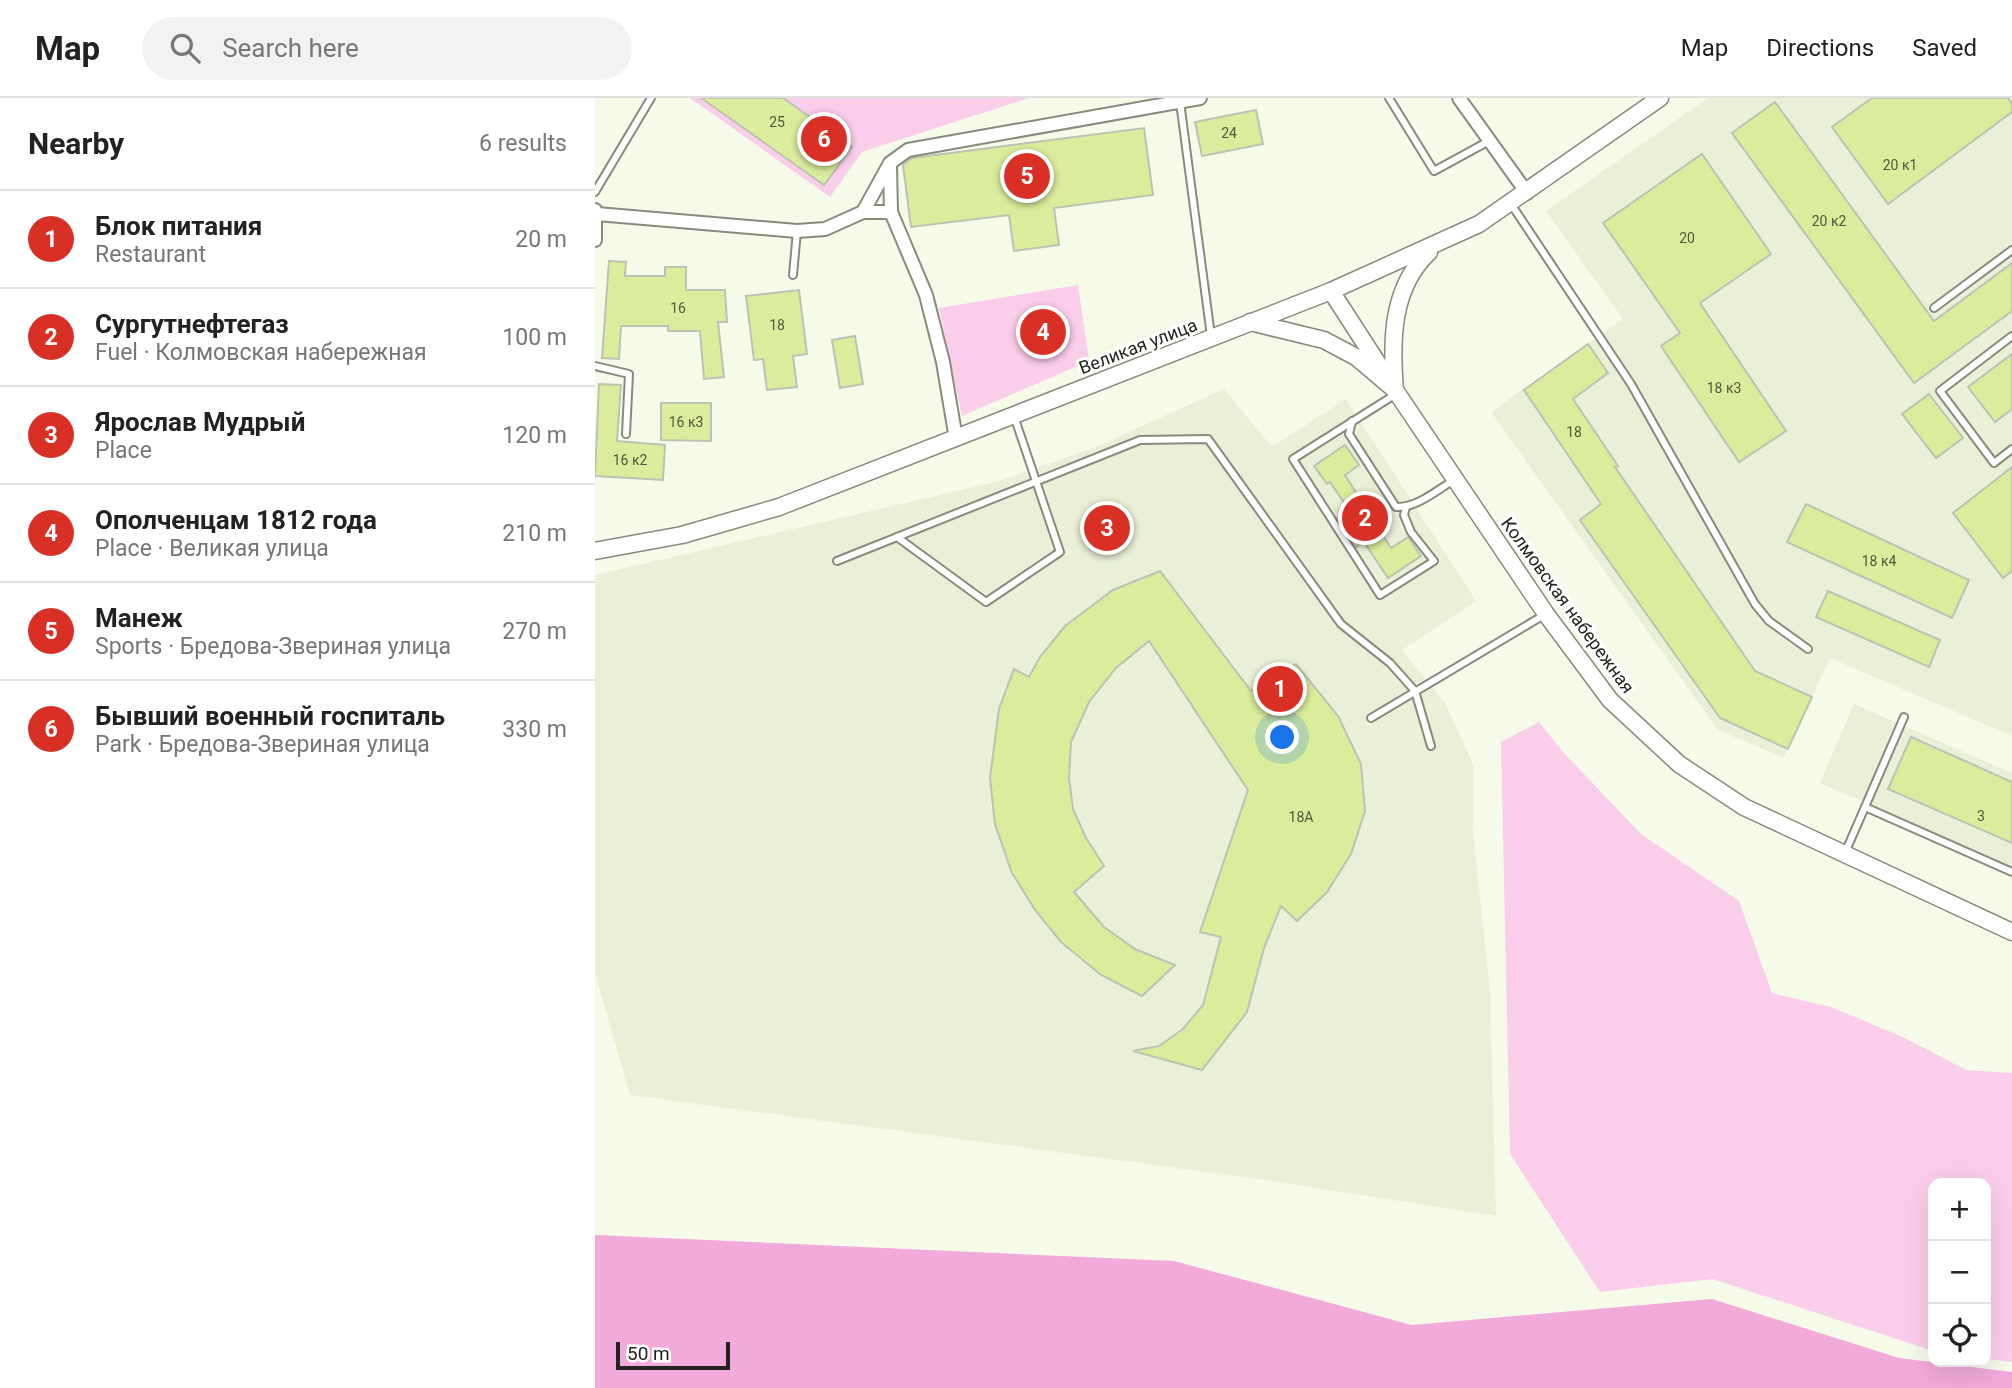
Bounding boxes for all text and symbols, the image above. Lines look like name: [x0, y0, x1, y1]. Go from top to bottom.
search box: [142, 17, 632, 80]
text: Map: [35, 29, 100, 68]
icon: search: [166, 29, 204, 67]
text: Search here: [222, 33, 359, 63]
text: Map: [1681, 34, 1728, 62]
text: Directions: [1766, 34, 1874, 62]
text: Saved: [1912, 34, 1977, 62]
pin: 6: [801, 113, 847, 165]
house number: 25: [769, 114, 785, 130]
house number: 24: [1221, 125, 1237, 141]
text: Nearby: [28, 126, 124, 161]
text: 6 results: [479, 130, 567, 157]
pin: 5: [1004, 150, 1050, 202]
house number: 20 к1: [1883, 157, 1917, 173]
text: Блок питания: [95, 211, 262, 241]
house number: 20 к2: [1812, 213, 1846, 229]
text: 1: [44, 226, 58, 253]
text: 20 m: [515, 226, 567, 253]
house number: 20: [1679, 230, 1695, 246]
text: Restaurant: [95, 241, 206, 268]
house number: 16: [670, 300, 686, 316]
pin: 4: [1020, 306, 1066, 358]
text: Сургутнефтегаз: [95, 309, 289, 339]
street label: Великая улица: [1076, 314, 1200, 378]
house number: 18: [769, 317, 785, 333]
text: 2: [44, 324, 58, 351]
text: 100 m: [502, 324, 567, 351]
text: Fuel · Колмовская набережная: [95, 339, 427, 366]
house number: 18 к3: [1707, 380, 1741, 396]
text: Ярослав Мудрый: [95, 407, 305, 437]
house number: 16 к3: [669, 414, 703, 430]
text: 3: [44, 422, 58, 449]
text: 120 m: [502, 422, 567, 449]
house number: 18: [1566, 424, 1582, 440]
text: Place: [95, 437, 152, 464]
house number: 16 к2: [613, 452, 647, 468]
pin: 2: [1342, 492, 1388, 544]
pin: 3: [1084, 502, 1130, 554]
text: Ополченцам 1812 года: [95, 505, 377, 535]
street label: Колмовская набережная: [1497, 513, 1639, 697]
text: 4: [44, 520, 58, 547]
text: 210 m: [502, 520, 567, 547]
text: Place · Великая улица: [95, 535, 329, 562]
house number: 18 к4: [1862, 553, 1896, 569]
text: Манеж: [95, 603, 183, 633]
text: 5: [44, 618, 58, 645]
text: 270 m: [502, 618, 567, 645]
text: Sports · Бредова-Звериная улица: [95, 633, 451, 660]
pin: 1: [1257, 663, 1303, 715]
text: Бывший военный госпиталь: [95, 701, 445, 731]
text: 6: [44, 716, 58, 743]
text: 330 m: [502, 716, 567, 743]
your location: [1265, 720, 1299, 754]
text: Park · Бредова-Звериная улица: [95, 731, 430, 758]
house number: 3: [1977, 808, 1985, 824]
house number: 18А: [1289, 809, 1313, 825]
map controls: [1928, 1178, 1991, 1367]
button: +: [1928, 1178, 1991, 1241]
button: −: [1928, 1241, 1991, 1304]
button: locate: [1928, 1304, 1991, 1367]
scale bar: [616, 1339, 730, 1371]
text: 50 m: [627, 1342, 670, 1365]

